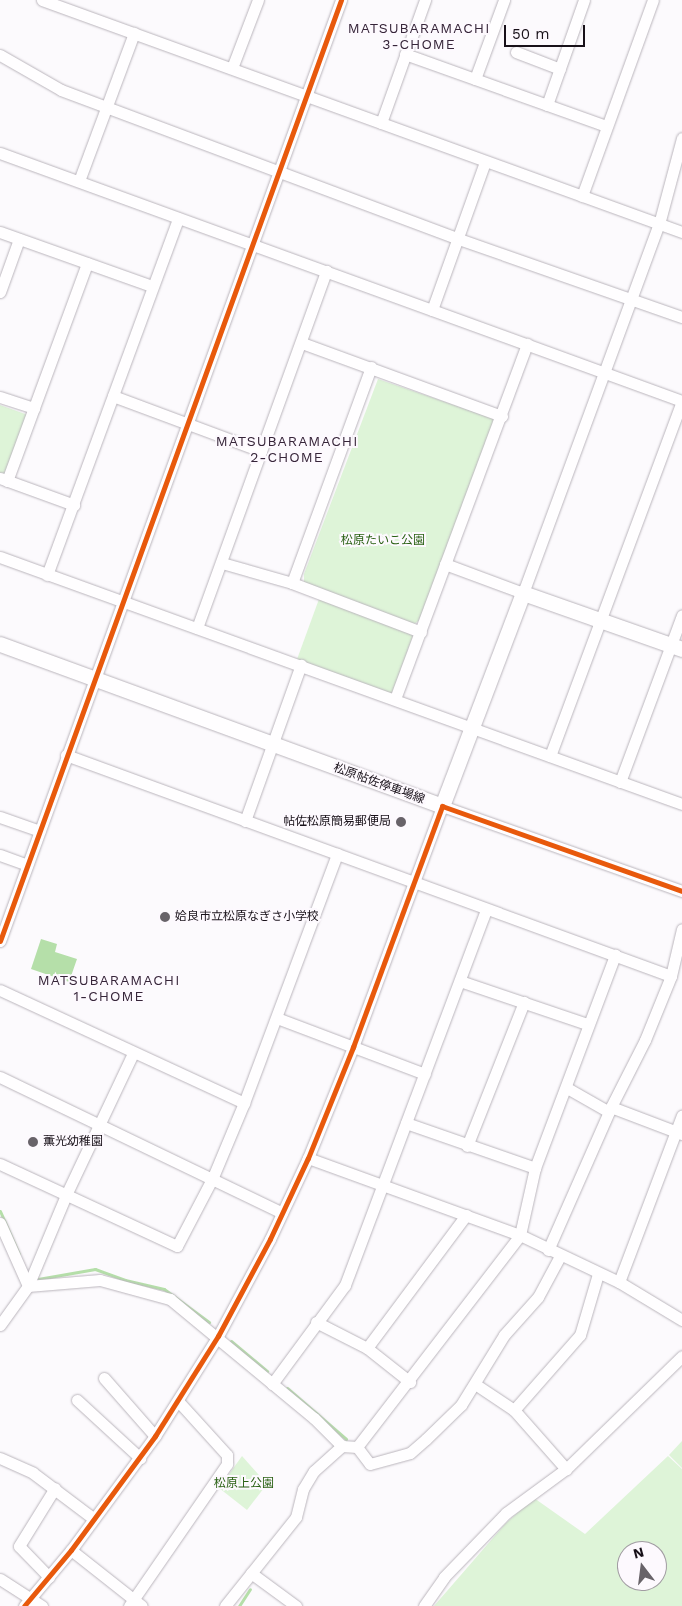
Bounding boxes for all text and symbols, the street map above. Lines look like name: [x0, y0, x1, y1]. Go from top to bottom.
scale bar: [507, 15, 588, 47]
district label: MATSUBARAMACHI 3-CHOME: [346, 20, 492, 52]
text: 50 m: [512, 25, 549, 43]
district label: MATSUBARAMACHI 2-CHOME: [214, 433, 360, 466]
park label: 松原たいこ公園: [341, 534, 425, 548]
street label: 松原帖佐停車場線: [331, 761, 427, 807]
place label: 帖佐松原簡易郵便局: [283, 815, 391, 829]
marker: 帖佐松原簡易郵便局: [395, 816, 407, 828]
place label: 姶良市立松原なぎさ小学校: [175, 910, 319, 924]
marker: 姶良市立松原なぎさ小学校: [159, 911, 171, 923]
district label: MATSUBARAMACHI 1-CHOME: [36, 972, 182, 1004]
place label: 薫光幼稚園: [43, 1135, 103, 1149]
marker: 薫光幼稚園: [27, 1136, 39, 1148]
park label: 松原上公園: [214, 1477, 274, 1491]
north arrow: [617, 1541, 667, 1591]
text: N: [631, 1543, 645, 1562]

